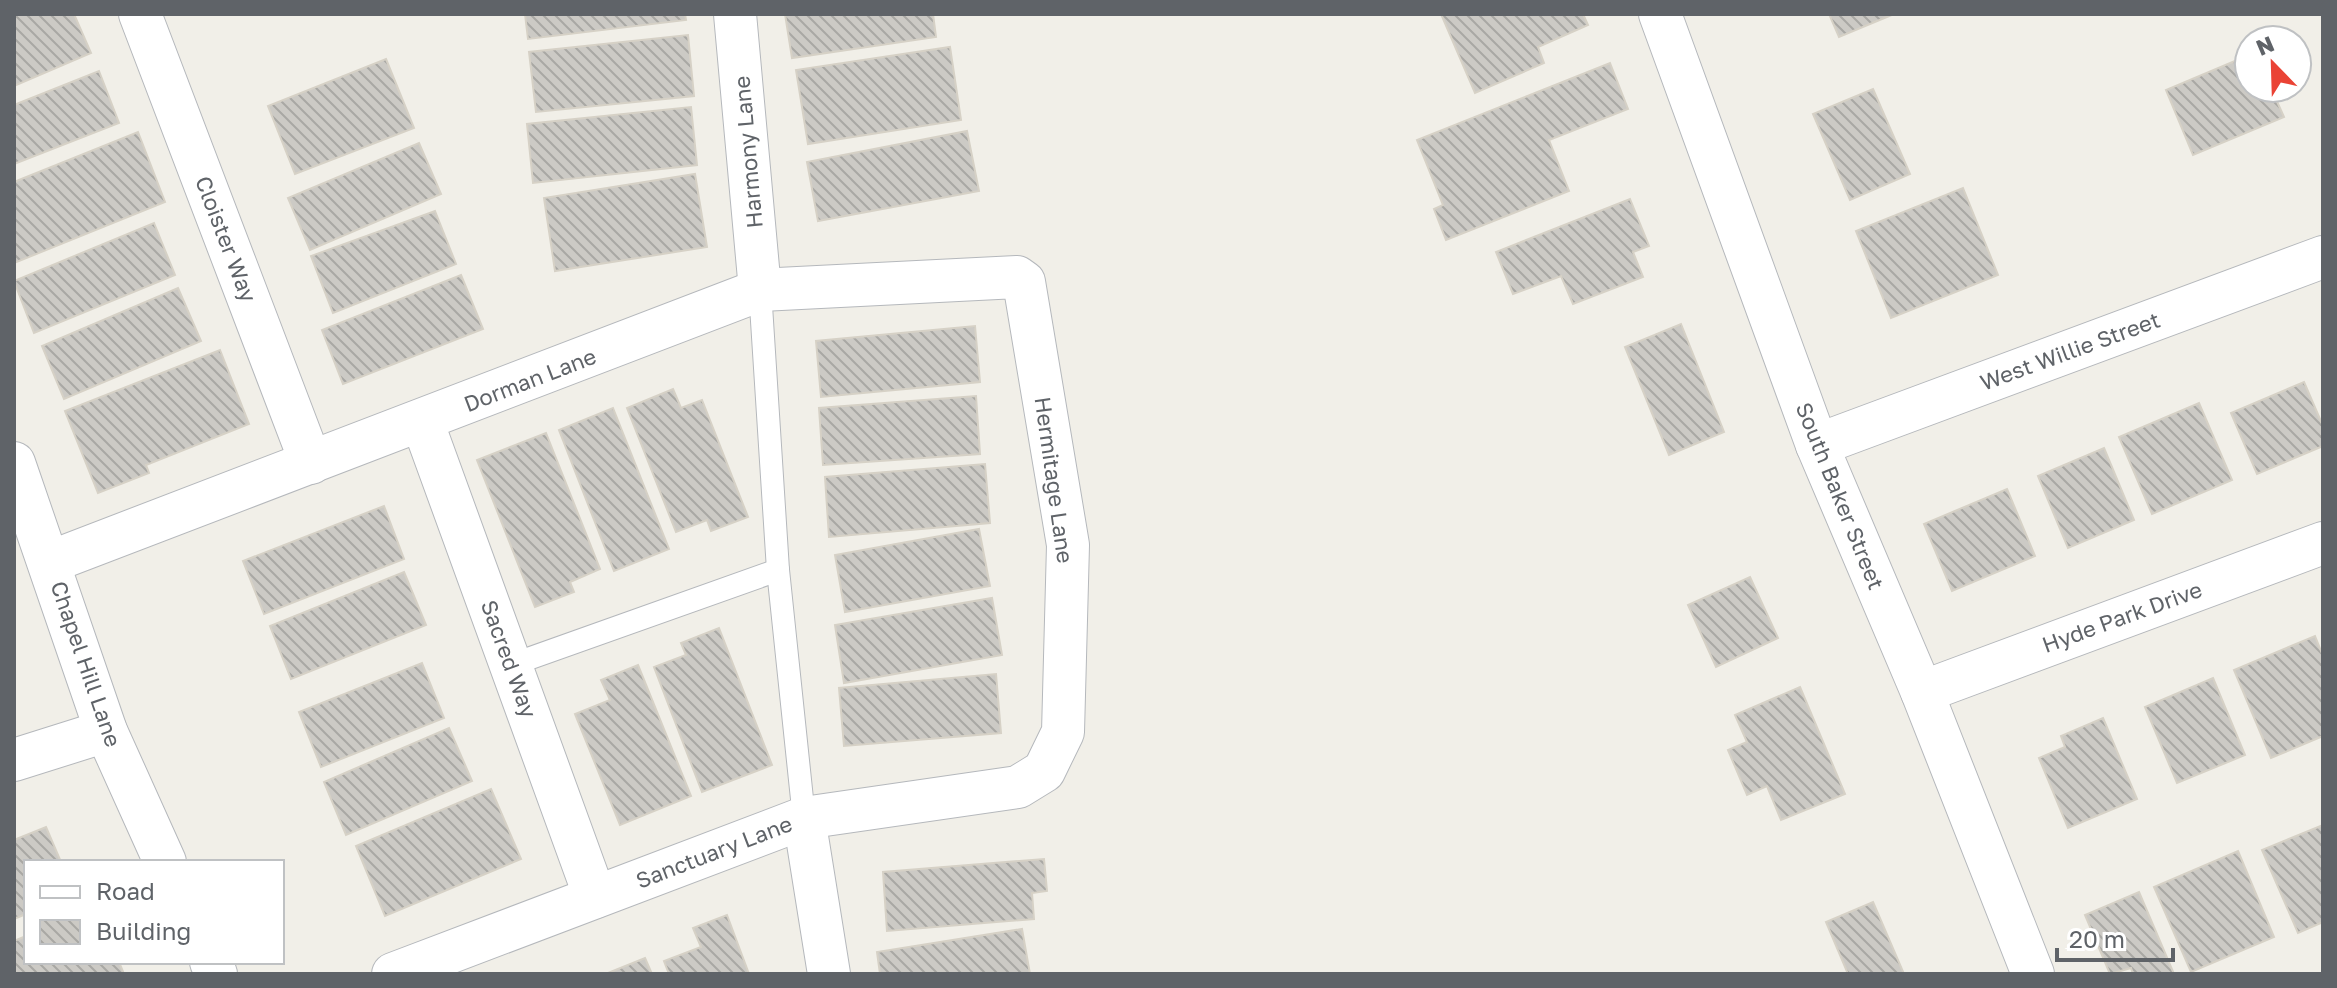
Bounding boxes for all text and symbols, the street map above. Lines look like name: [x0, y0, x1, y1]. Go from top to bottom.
north arrow: [2233, 24, 2313, 104]
text: N: [2252, 29, 2278, 61]
street label: Harmony Lane: [727, 75, 768, 229]
street label: Cloister Way: [190, 172, 263, 306]
street label: West Willie Street: [1976, 305, 2163, 396]
street label: Dorman Lane: [460, 342, 600, 417]
street label: Hermitage Lane: [1029, 395, 1080, 565]
street label: South Baker Street: [1791, 398, 1890, 593]
street label: Hyde Park Drive: [2038, 575, 2205, 658]
street label: Chapel Hill Lane: [45, 577, 127, 750]
street label: Sacred Way: [476, 596, 543, 721]
street label: Sanctuary Lane: [632, 809, 796, 894]
legend: [24, 860, 284, 964]
text: Road: [96, 876, 155, 905]
scale bar: [2057, 912, 2173, 962]
text: Building: [96, 916, 191, 945]
text: 20 m: [2069, 924, 2125, 953]

